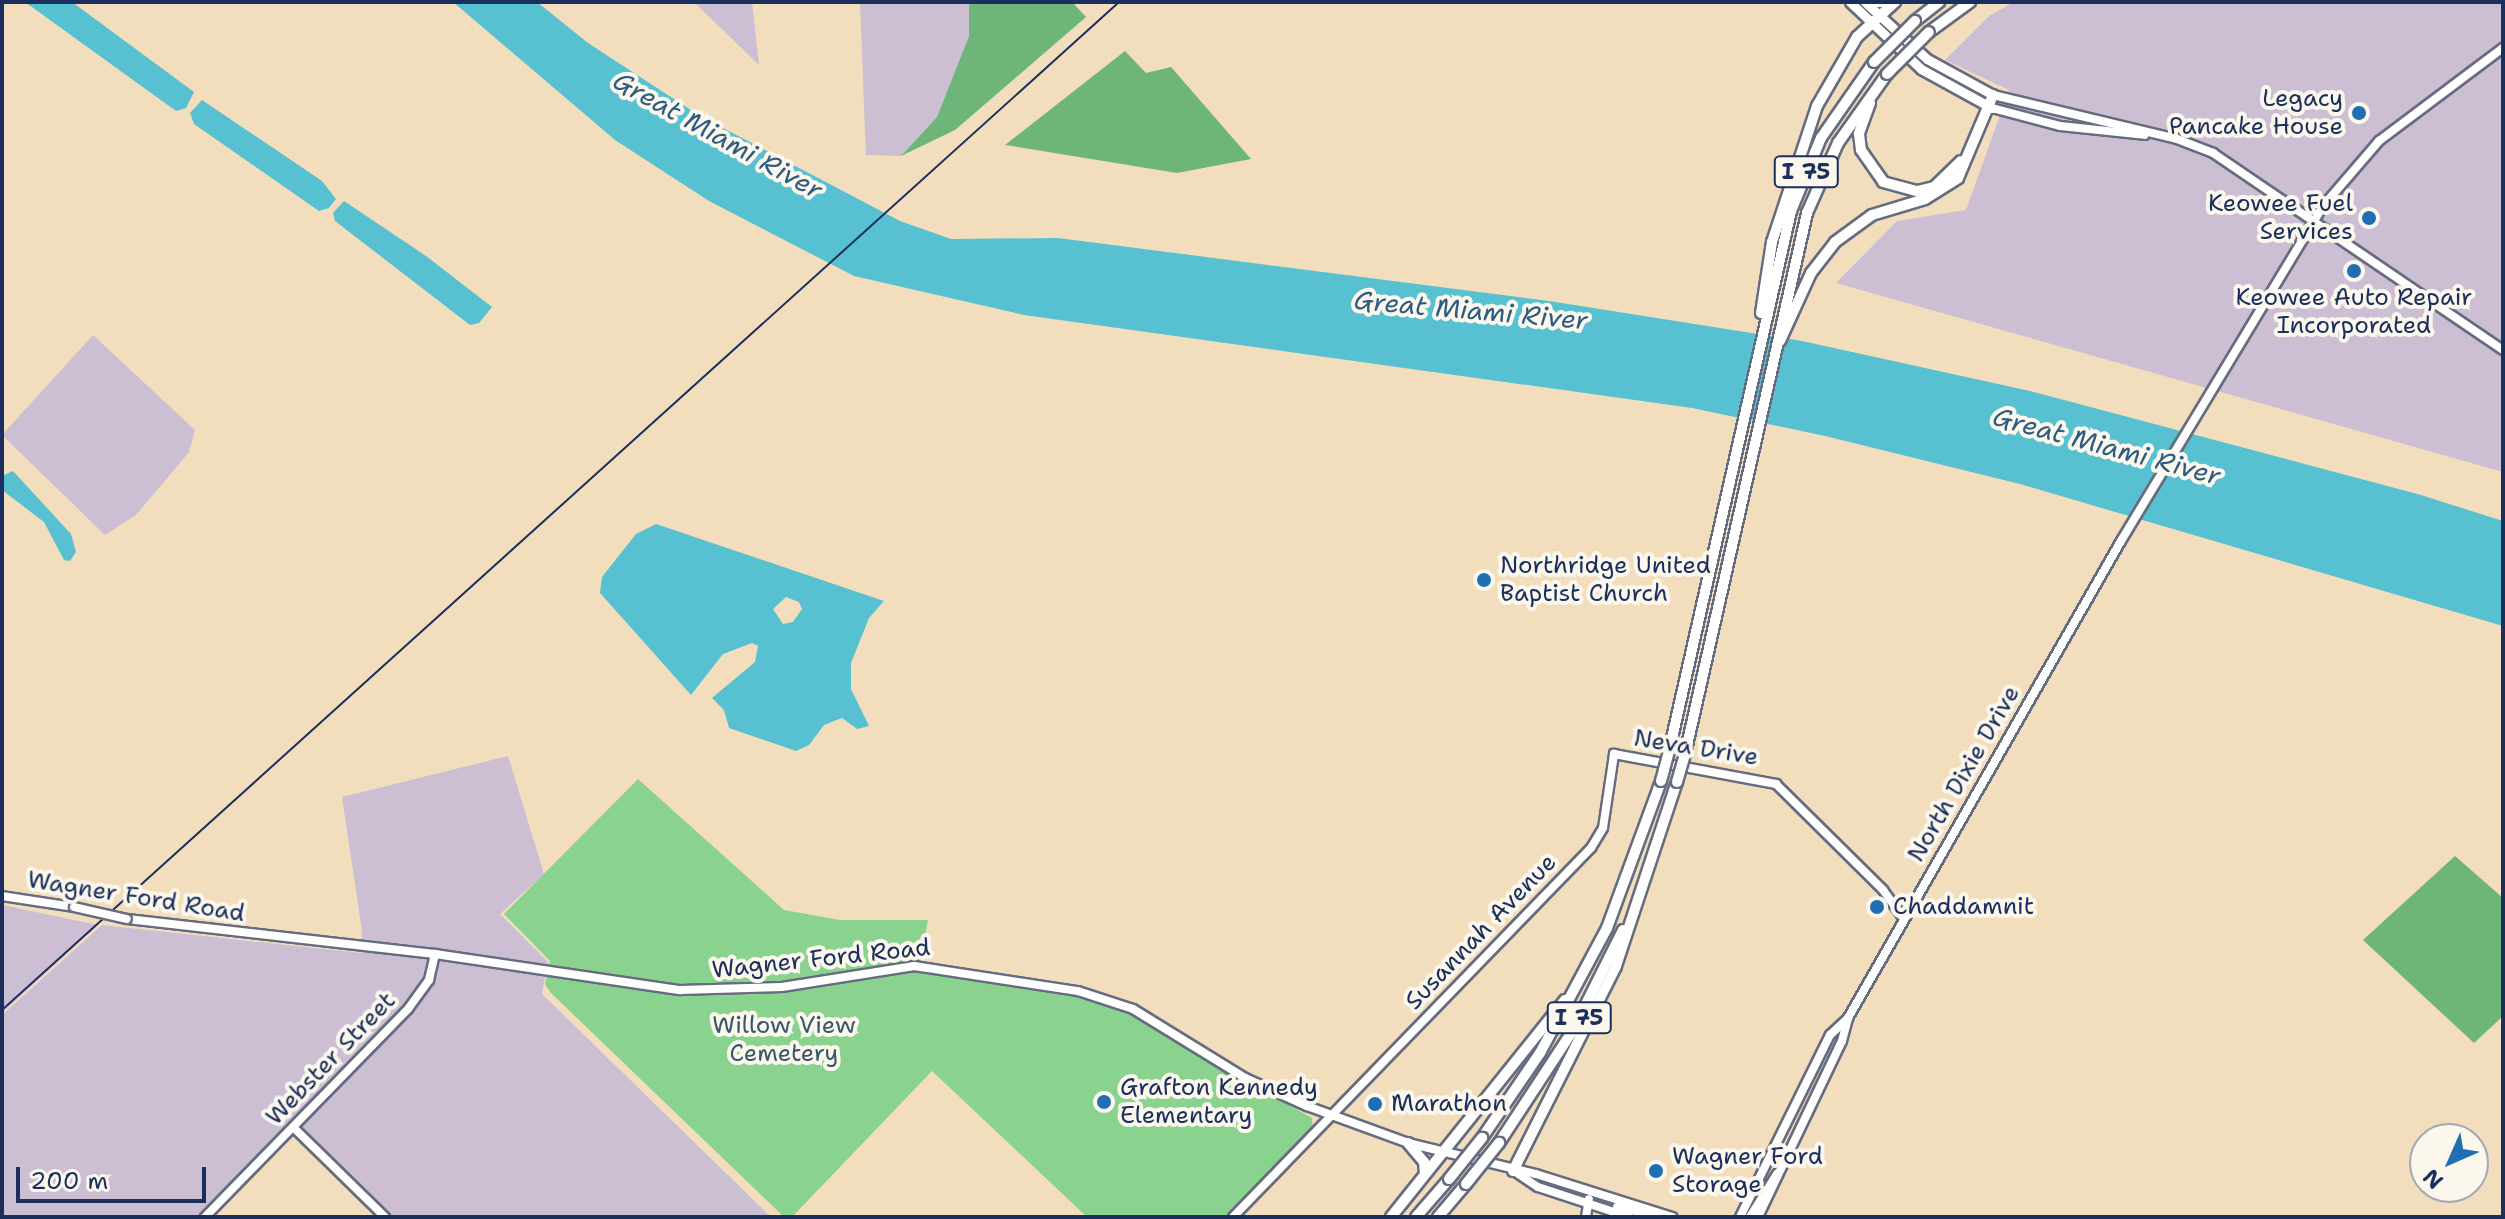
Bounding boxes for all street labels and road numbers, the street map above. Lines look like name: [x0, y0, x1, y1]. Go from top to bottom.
road number: I 75: [1772, 154, 1840, 190]
street label: North Dixie Drive: [1902, 681, 2026, 867]
street label: Neva Drive: [1632, 724, 1760, 772]
street label: Susannah Avenue: [1399, 848, 1563, 1016]
street label: Wagner Ford Road: [25, 866, 247, 928]
street label: Wagner Ford Road: [710, 933, 932, 985]
street label: Webster Street: [260, 986, 402, 1132]
road number: I 75: [1545, 1000, 1613, 1036]

